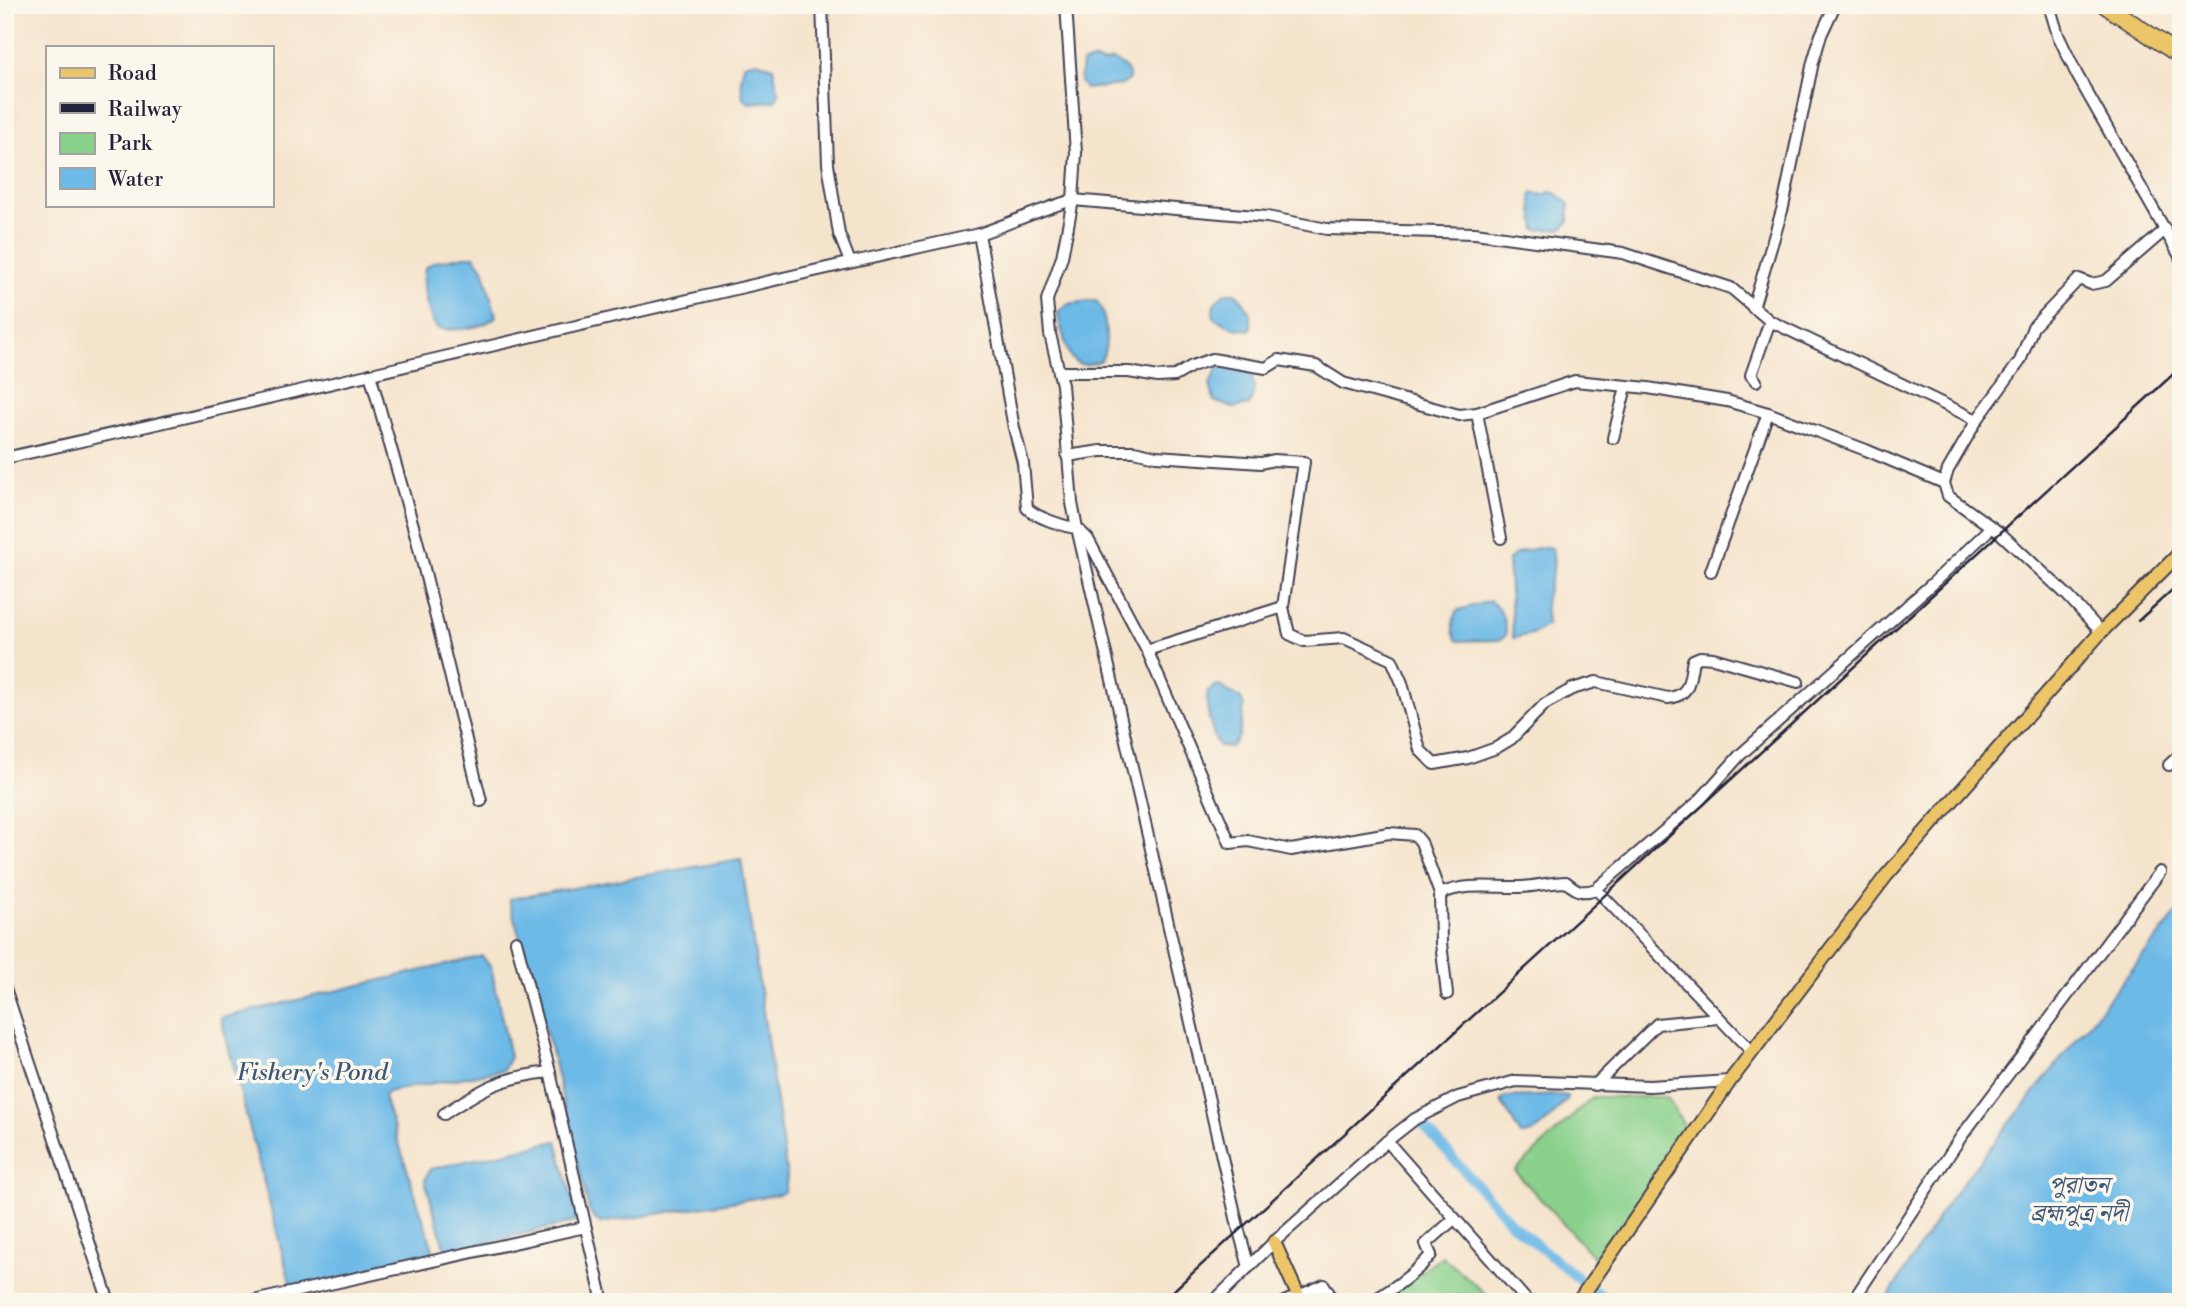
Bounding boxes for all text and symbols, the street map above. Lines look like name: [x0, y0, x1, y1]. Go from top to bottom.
legend: [46, 46, 273, 206]
text: Road: [108, 61, 157, 87]
text: Railway: [108, 97, 183, 123]
text: Park: [108, 131, 153, 157]
text: Water: [107, 167, 163, 193]
water label: Fishery's Pond: [236, 1058, 389, 1088]
water label: পুরাতন ব্রহ্মপুত্র নদী: [2030, 1171, 2131, 1229]

